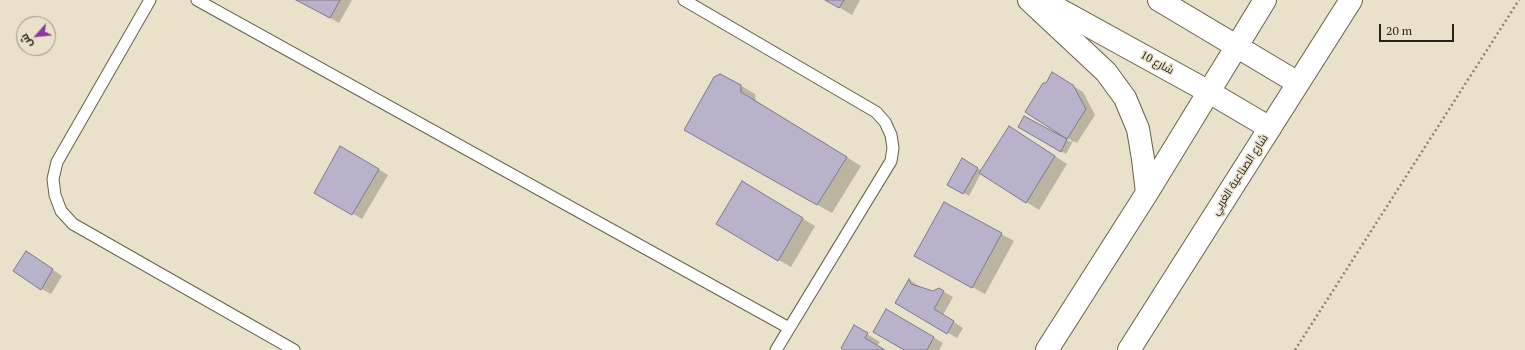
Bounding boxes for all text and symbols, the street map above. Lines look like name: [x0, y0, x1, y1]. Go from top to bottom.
north arrow: [16, 16, 56, 56]
scale bar: [1381, 16, 1456, 42]
text: 20 m: [1386, 23, 1412, 38]
text: ش: [17, 32, 36, 50]
street label: شارع 10: [1138, 49, 1176, 77]
street label: شارع الصناعية الغربي: [1209, 132, 1271, 218]

